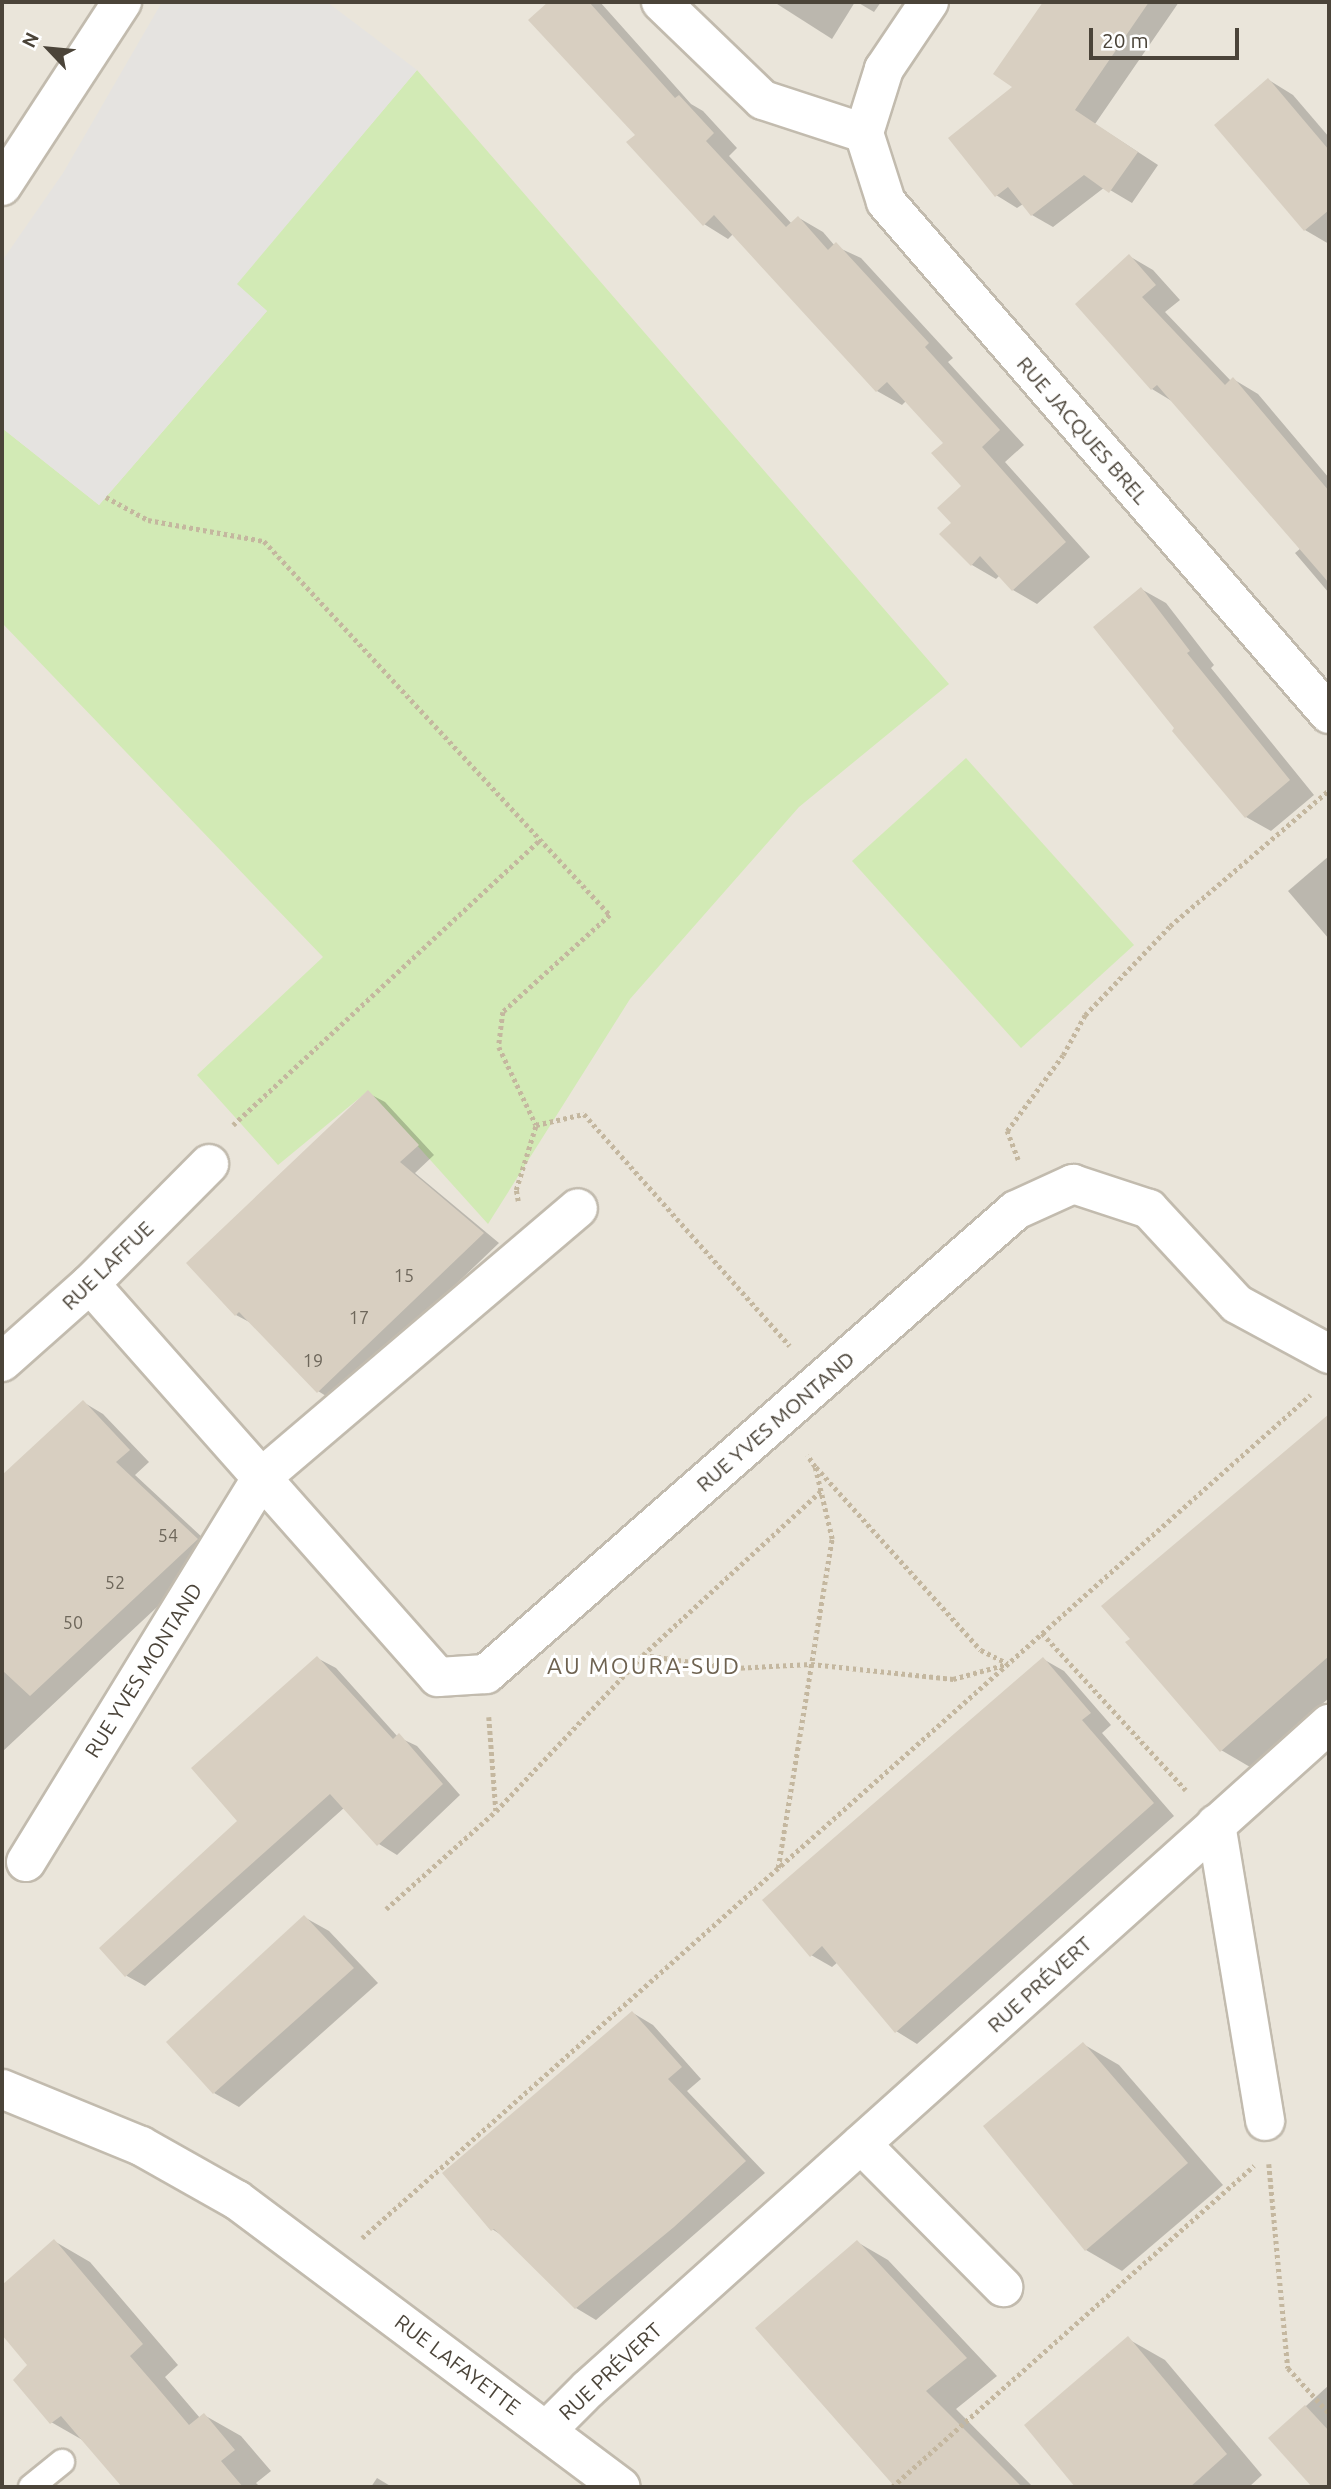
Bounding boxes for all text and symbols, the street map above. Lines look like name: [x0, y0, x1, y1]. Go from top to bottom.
north arrow: [14, 14, 84, 84]
scale bar: [1093, 14, 1244, 58]
text: 20 m: [1102, 28, 1149, 52]
text: N: [17, 29, 43, 51]
street label: RUE JACQUES BREL: [1012, 351, 1154, 509]
street label: RUE LAFFUE: [56, 1215, 158, 1315]
house number: 15: [394, 1264, 414, 1286]
house number: 17: [349, 1306, 369, 1328]
street label: RUE YVES MONTAND: [691, 1345, 859, 1497]
house number: 19: [303, 1349, 323, 1371]
house number: 54: [158, 1524, 178, 1546]
house number: 52: [105, 1571, 125, 1593]
street label: RUE YVES MONTAND: [79, 1578, 207, 1762]
house number: 50: [63, 1611, 83, 1633]
district label: AU MOURA-SUD: [548, 1652, 740, 1680]
street label: RUE PRÉVERT: [982, 1931, 1096, 2037]
street label: RUE LAFAYETTE: [390, 2309, 526, 2419]
street label: RUE PRÉVERT: [553, 2317, 667, 2425]

